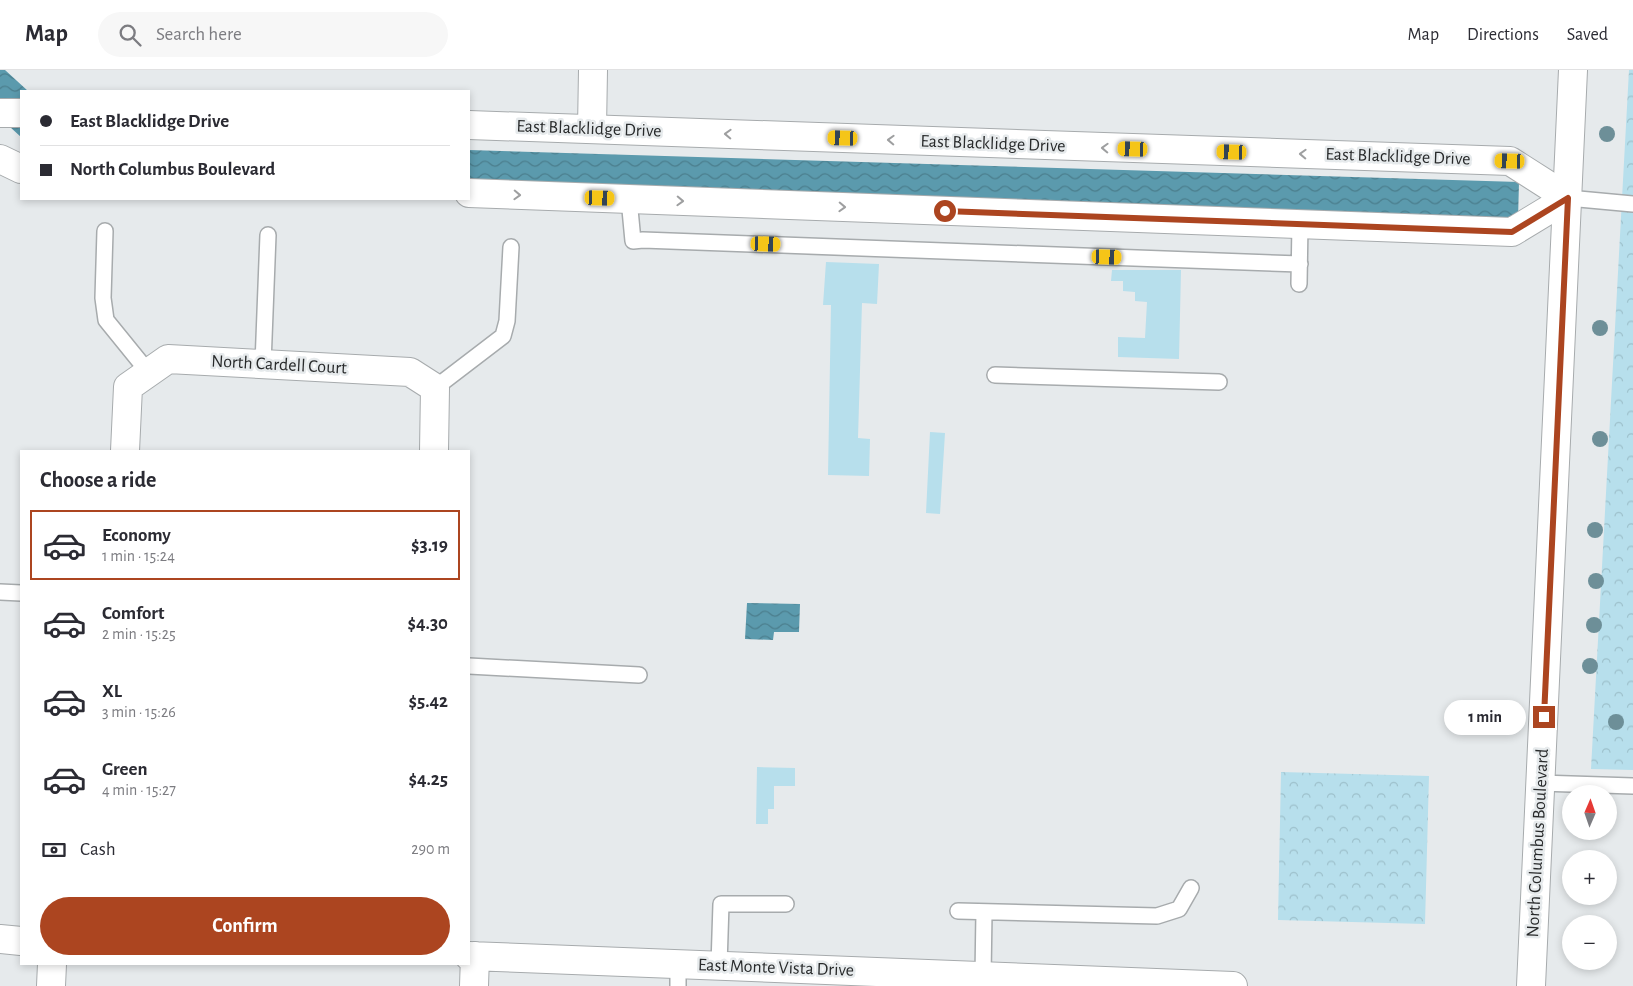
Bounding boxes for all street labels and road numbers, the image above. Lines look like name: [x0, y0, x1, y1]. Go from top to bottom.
street label: East Blacklidge Drive: [516, 117, 662, 141]
street label: East Blacklidge Drive: [920, 132, 1066, 156]
street label: East Blacklidge Drive: [1325, 145, 1471, 169]
street label: North Cardell Court: [211, 352, 347, 378]
street label: North Columbus Boulevard: [1524, 748, 1552, 938]
street label: East Monte Vista Drive: [698, 956, 854, 980]

